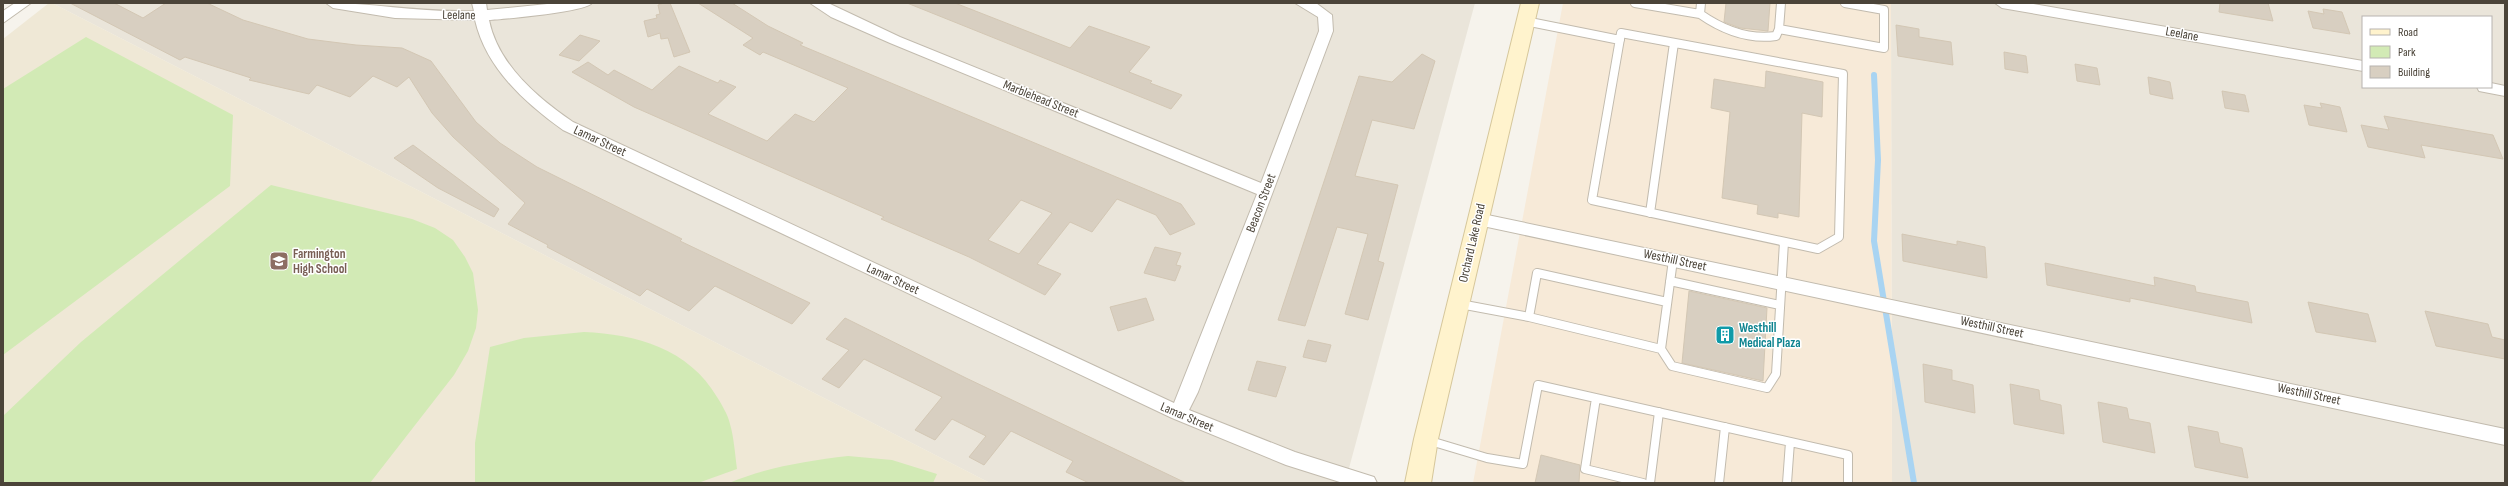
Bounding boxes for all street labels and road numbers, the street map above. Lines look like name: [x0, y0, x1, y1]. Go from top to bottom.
street label: Leelane: [442, 7, 476, 23]
street label: Leelane: [2164, 23, 2200, 45]
street label: Marblehead Street: [1001, 77, 1081, 121]
street label: Lamar Street: [571, 122, 629, 160]
street label: Beacon Street: [1242, 171, 1280, 235]
street label: Orchard Lake Road: [1455, 202, 1489, 284]
street label: Westhill Street: [1642, 245, 1708, 275]
street label: Lamar Street: [864, 260, 922, 298]
street label: Westhill Street: [1959, 312, 2025, 342]
street label: Westhill Street: [2276, 379, 2342, 409]
street label: Lamar Street: [1158, 399, 1216, 435]

